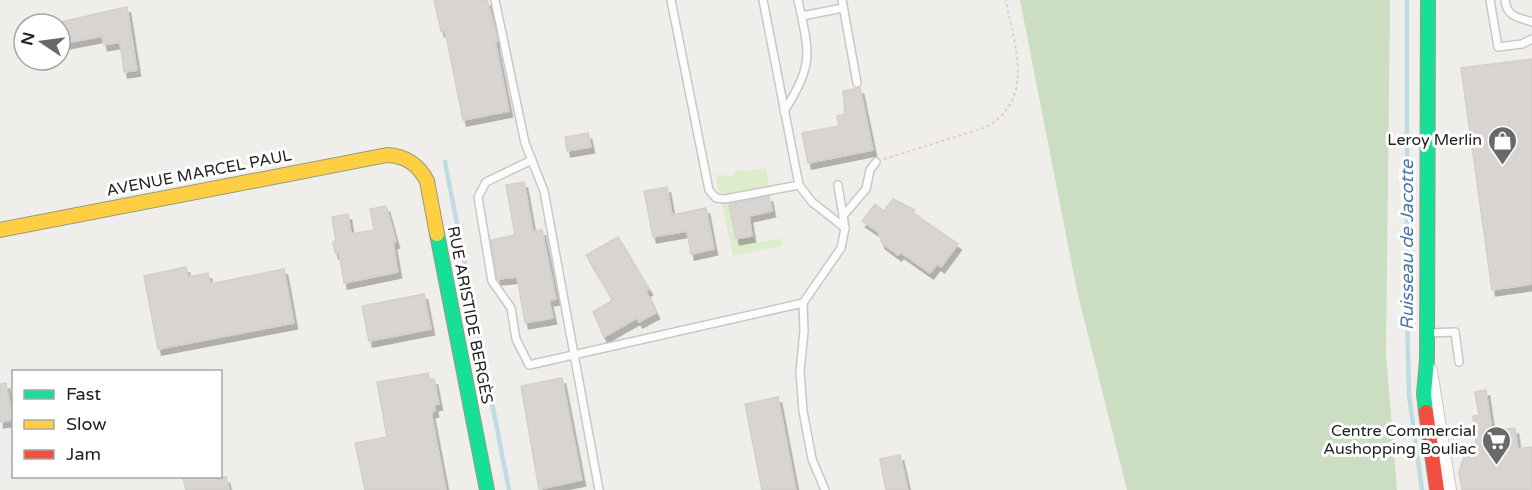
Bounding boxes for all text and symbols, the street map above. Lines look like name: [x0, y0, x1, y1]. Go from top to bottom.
north arrow: [12, 12, 72, 72]
text: N: [17, 30, 40, 47]
shop icon: Leroy Merlin: [1487, 124, 1519, 166]
place label: Leroy Merlin: [1387, 130, 1482, 150]
street label: AVENUE MARCEL PAUL: [105, 145, 293, 201]
water label: Ruisseau de Jacotte: [1396, 159, 1418, 330]
street label: RUE ARISTIDE BERGÈS: [443, 224, 497, 406]
legend: [12, 370, 222, 478]
text: Fast: [66, 383, 101, 405]
text: Slow: [66, 413, 107, 435]
place label: Centre Commercial Aushopping Bouliac: [1323, 421, 1476, 459]
supermarket icon: Centre Commercial Aushopping Bouliac: [1481, 424, 1513, 466]
text: Jam: [66, 443, 101, 465]

